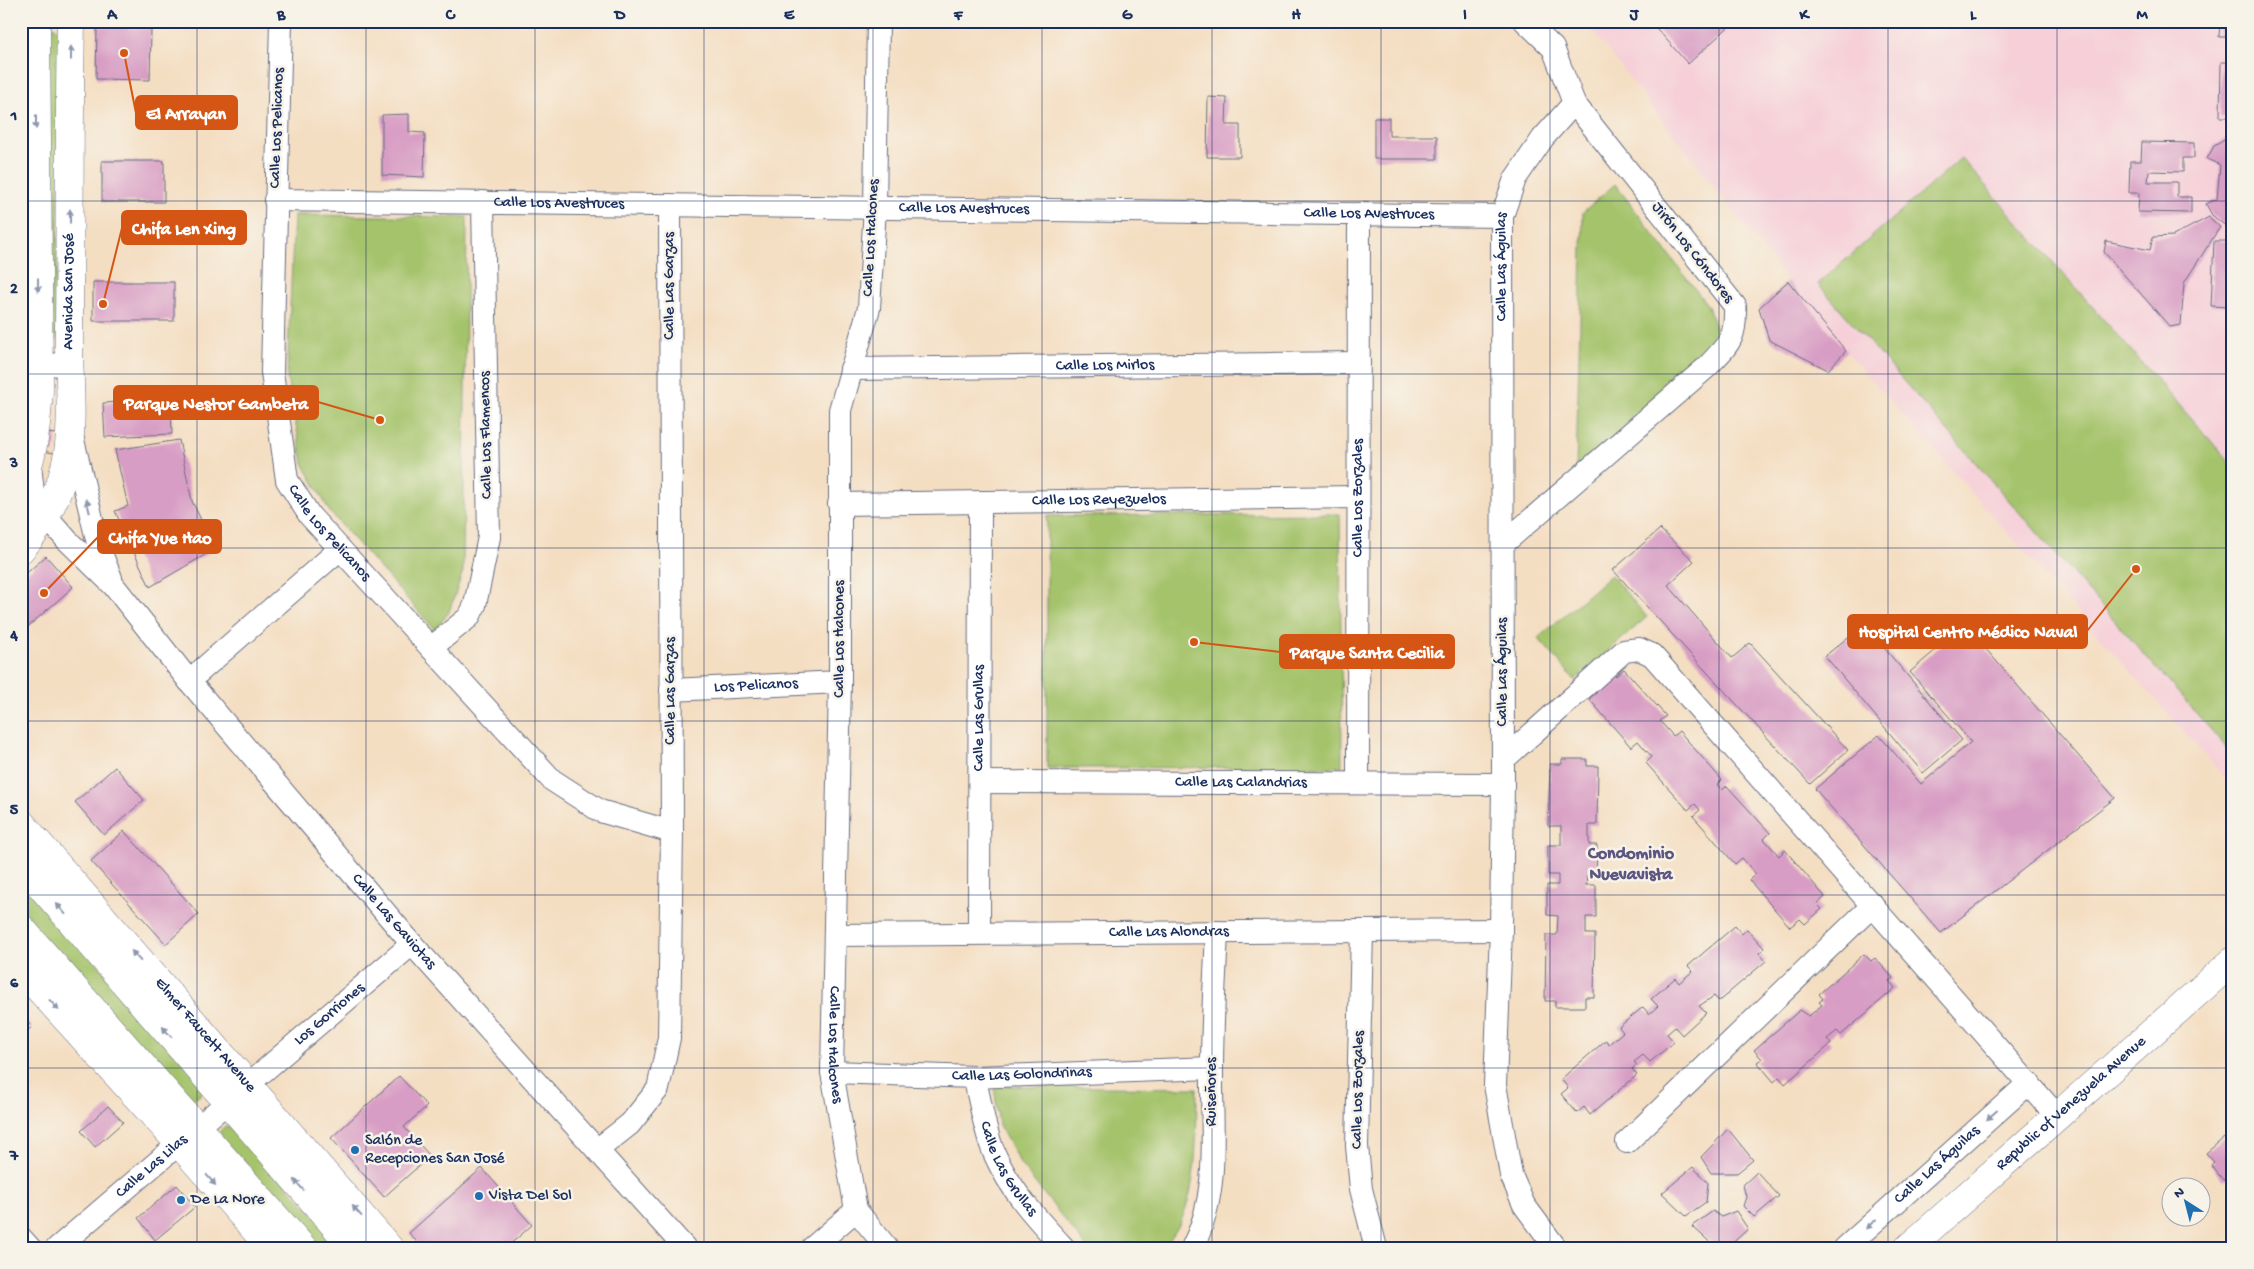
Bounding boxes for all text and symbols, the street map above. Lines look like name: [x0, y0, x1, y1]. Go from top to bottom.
text: A: [106, 7, 118, 26]
text: B: [276, 7, 286, 26]
text: C: [445, 7, 456, 26]
text: D: [613, 7, 626, 26]
text: E: [784, 7, 795, 26]
text: F: [953, 7, 964, 26]
text: G: [1122, 7, 1133, 26]
text: H: [1291, 7, 1301, 26]
text: I: [1463, 7, 1467, 26]
text: J: [1629, 7, 1640, 26]
text: K: [1799, 7, 1811, 26]
text: L: [1970, 7, 1977, 26]
text: M: [2136, 7, 2148, 26]
one-way arrow: [67, 45, 75, 61]
street label: Calle Los Pelicanos: [266, 66, 290, 189]
callout: El Arrayan: [136, 96, 237, 129]
text: El Arrayan: [146, 105, 227, 126]
text: 1: [10, 108, 17, 127]
one-way arrow: [33, 115, 41, 131]
street label: Calle Los Halcones: [859, 178, 885, 297]
street label: Calle Los Avestruces: [494, 193, 625, 214]
street label: Calle Los Avestruces: [899, 199, 1030, 219]
street label: Jirón Los Cóndores: [1647, 199, 1738, 308]
street label: Calle Los Avestruces: [1304, 204, 1435, 225]
one-way arrow: [66, 207, 74, 223]
street label: Calle Las Águilas: [1492, 208, 1513, 321]
callout: Chifa Len Xing: [122, 211, 246, 244]
text: Chifa Len Xing: [131, 220, 236, 241]
street label: Calle Las Garzas: [661, 231, 680, 340]
street label: Avenida San José: [59, 233, 79, 350]
one-way arrow: [34, 277, 42, 293]
text: 2: [10, 281, 18, 300]
street label: Calle Los Mirlos: [1056, 356, 1155, 376]
street label: Calle Los Flamencos: [476, 370, 498, 499]
callout: Parque Nestor Gambeta: [114, 386, 318, 419]
text: Parque Nestor Gambeta: [123, 395, 309, 416]
street label: Calle Los Zorzales: [1349, 438, 1368, 557]
text: 3: [9, 455, 18, 474]
street label: Calle Los Pelicanos: [283, 481, 376, 586]
street label: Calle Los Reyezuelos: [1032, 490, 1167, 511]
one-way arrow: [84, 499, 92, 514]
callout: Chifa Yue Hao: [98, 520, 221, 553]
text: Chifa Yue Hao: [107, 529, 212, 550]
street label: Calle Los Halcones: [831, 579, 850, 698]
callout: Hospital Centro Médico Naval: [1848, 615, 2087, 648]
street label: Calle Las Águilas: [1493, 616, 1513, 726]
text: Hospital Centro Médico Naval: [1858, 623, 2078, 644]
text: 4: [9, 628, 18, 647]
callout: Parque Santa Cecilia: [1280, 635, 1454, 668]
street label: Calle Las Garzas: [662, 636, 681, 745]
text: Parque Santa Cecilia: [1289, 644, 1445, 665]
street label: Calle Las Grullas: [970, 664, 989, 771]
street label: Los Pelicanos: [713, 674, 799, 697]
street label: Calle Las Calandrias: [1175, 773, 1308, 793]
text: 5: [10, 802, 19, 821]
district label: Condominio Nuevavista: [1587, 844, 1675, 886]
street label: Calle Las Gaviotas: [347, 870, 441, 974]
one-way arrow: [56, 903, 67, 915]
street label: Calle Las Alondras: [1109, 923, 1230, 942]
one-way arrow: [130, 950, 142, 962]
street label: Elmer Faucett Avenue: [150, 974, 260, 1097]
text: 6: [10, 975, 19, 994]
street label: Los Gorriones: [290, 978, 370, 1050]
street label: Calle Los Halcones: [822, 986, 847, 1106]
one-way arrow: [48, 999, 60, 1011]
one-way arrow: [161, 1027, 173, 1039]
street label: Calle Los Zorzales: [1348, 1030, 1370, 1149]
street label: Republic of Venezuela Avenue: [1992, 1032, 2151, 1175]
street label: Ruiseñores: [1203, 1056, 1222, 1127]
street label: Calle Las Golondrinas: [952, 1063, 1093, 1087]
one-way arrow: [1987, 1109, 1999, 1121]
street label: Calle Las Grullas: [975, 1119, 1042, 1221]
street label: Calle Las Águilas: [1890, 1121, 1985, 1209]
street label: Calle Las Lilas: [112, 1130, 193, 1203]
place label: Salón de Recepciones San José: [365, 1132, 505, 1169]
marker: Salón de Recepciones San José: [349, 1144, 361, 1156]
text: 7: [9, 1148, 19, 1167]
one-way arrow: [205, 1173, 217, 1185]
north arrow: [2162, 1176, 2212, 1226]
one-way arrow: [293, 1179, 305, 1191]
text: N: [2171, 1184, 2189, 1203]
place label: Vista Del Sol: [488, 1187, 572, 1206]
marker: Vista Del Sol: [473, 1190, 485, 1202]
place label: De La Nore: [190, 1191, 265, 1210]
marker: De La Nore: [175, 1194, 187, 1206]
one-way arrow: [351, 1204, 362, 1217]
one-way arrow: [1866, 1218, 1878, 1230]

